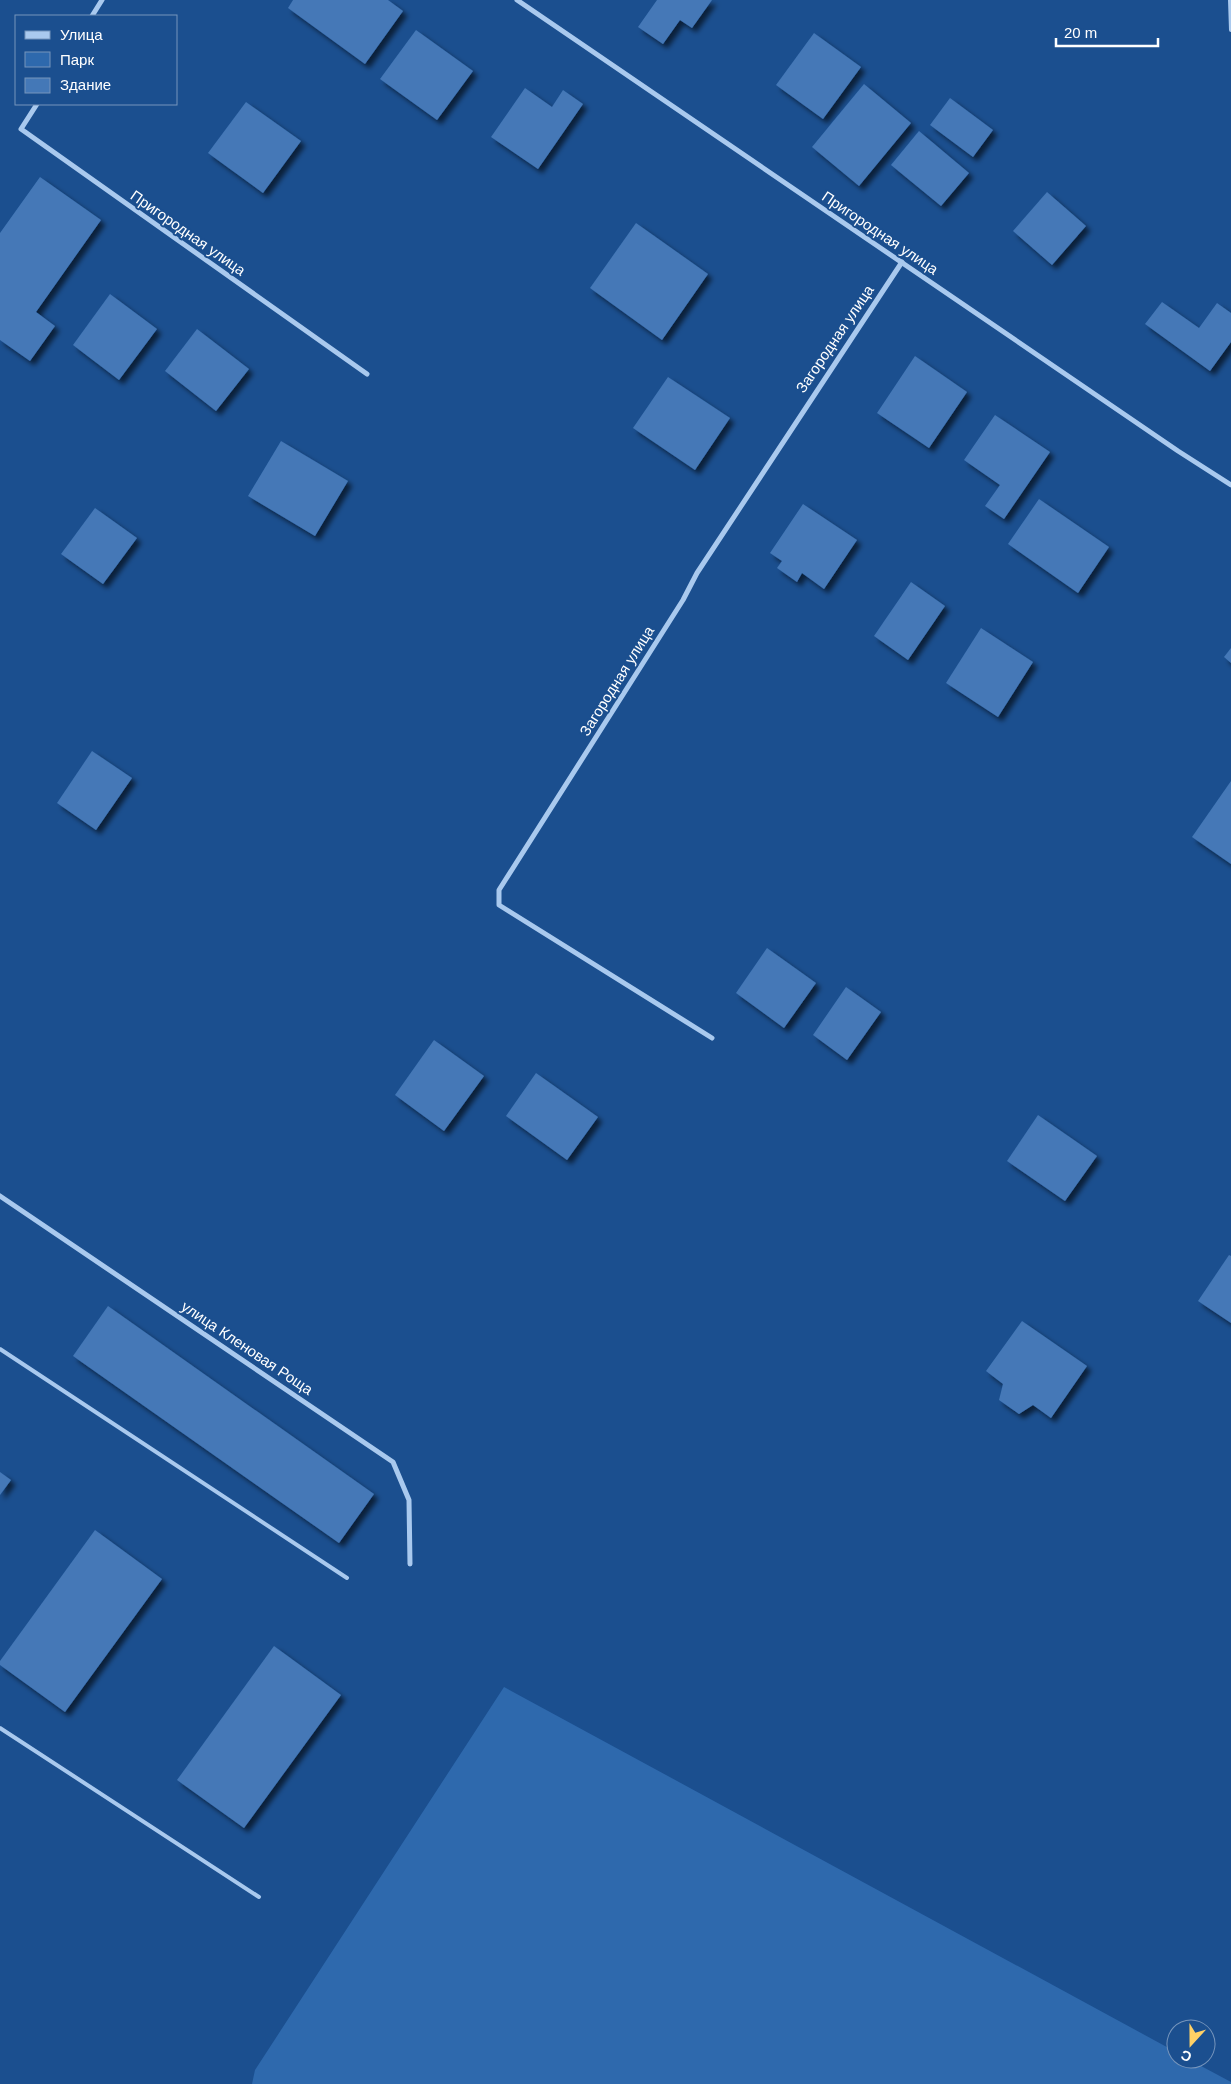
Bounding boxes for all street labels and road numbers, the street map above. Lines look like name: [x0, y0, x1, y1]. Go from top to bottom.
street label: Пригородная улица: [128, 187, 250, 279]
street label: Пригородная улица: [819, 187, 942, 278]
street label: Загородная улица: [792, 281, 877, 396]
street label: Загородная улица: [576, 622, 658, 739]
street label: улица Кленовая Роща: [178, 1297, 317, 1398]

